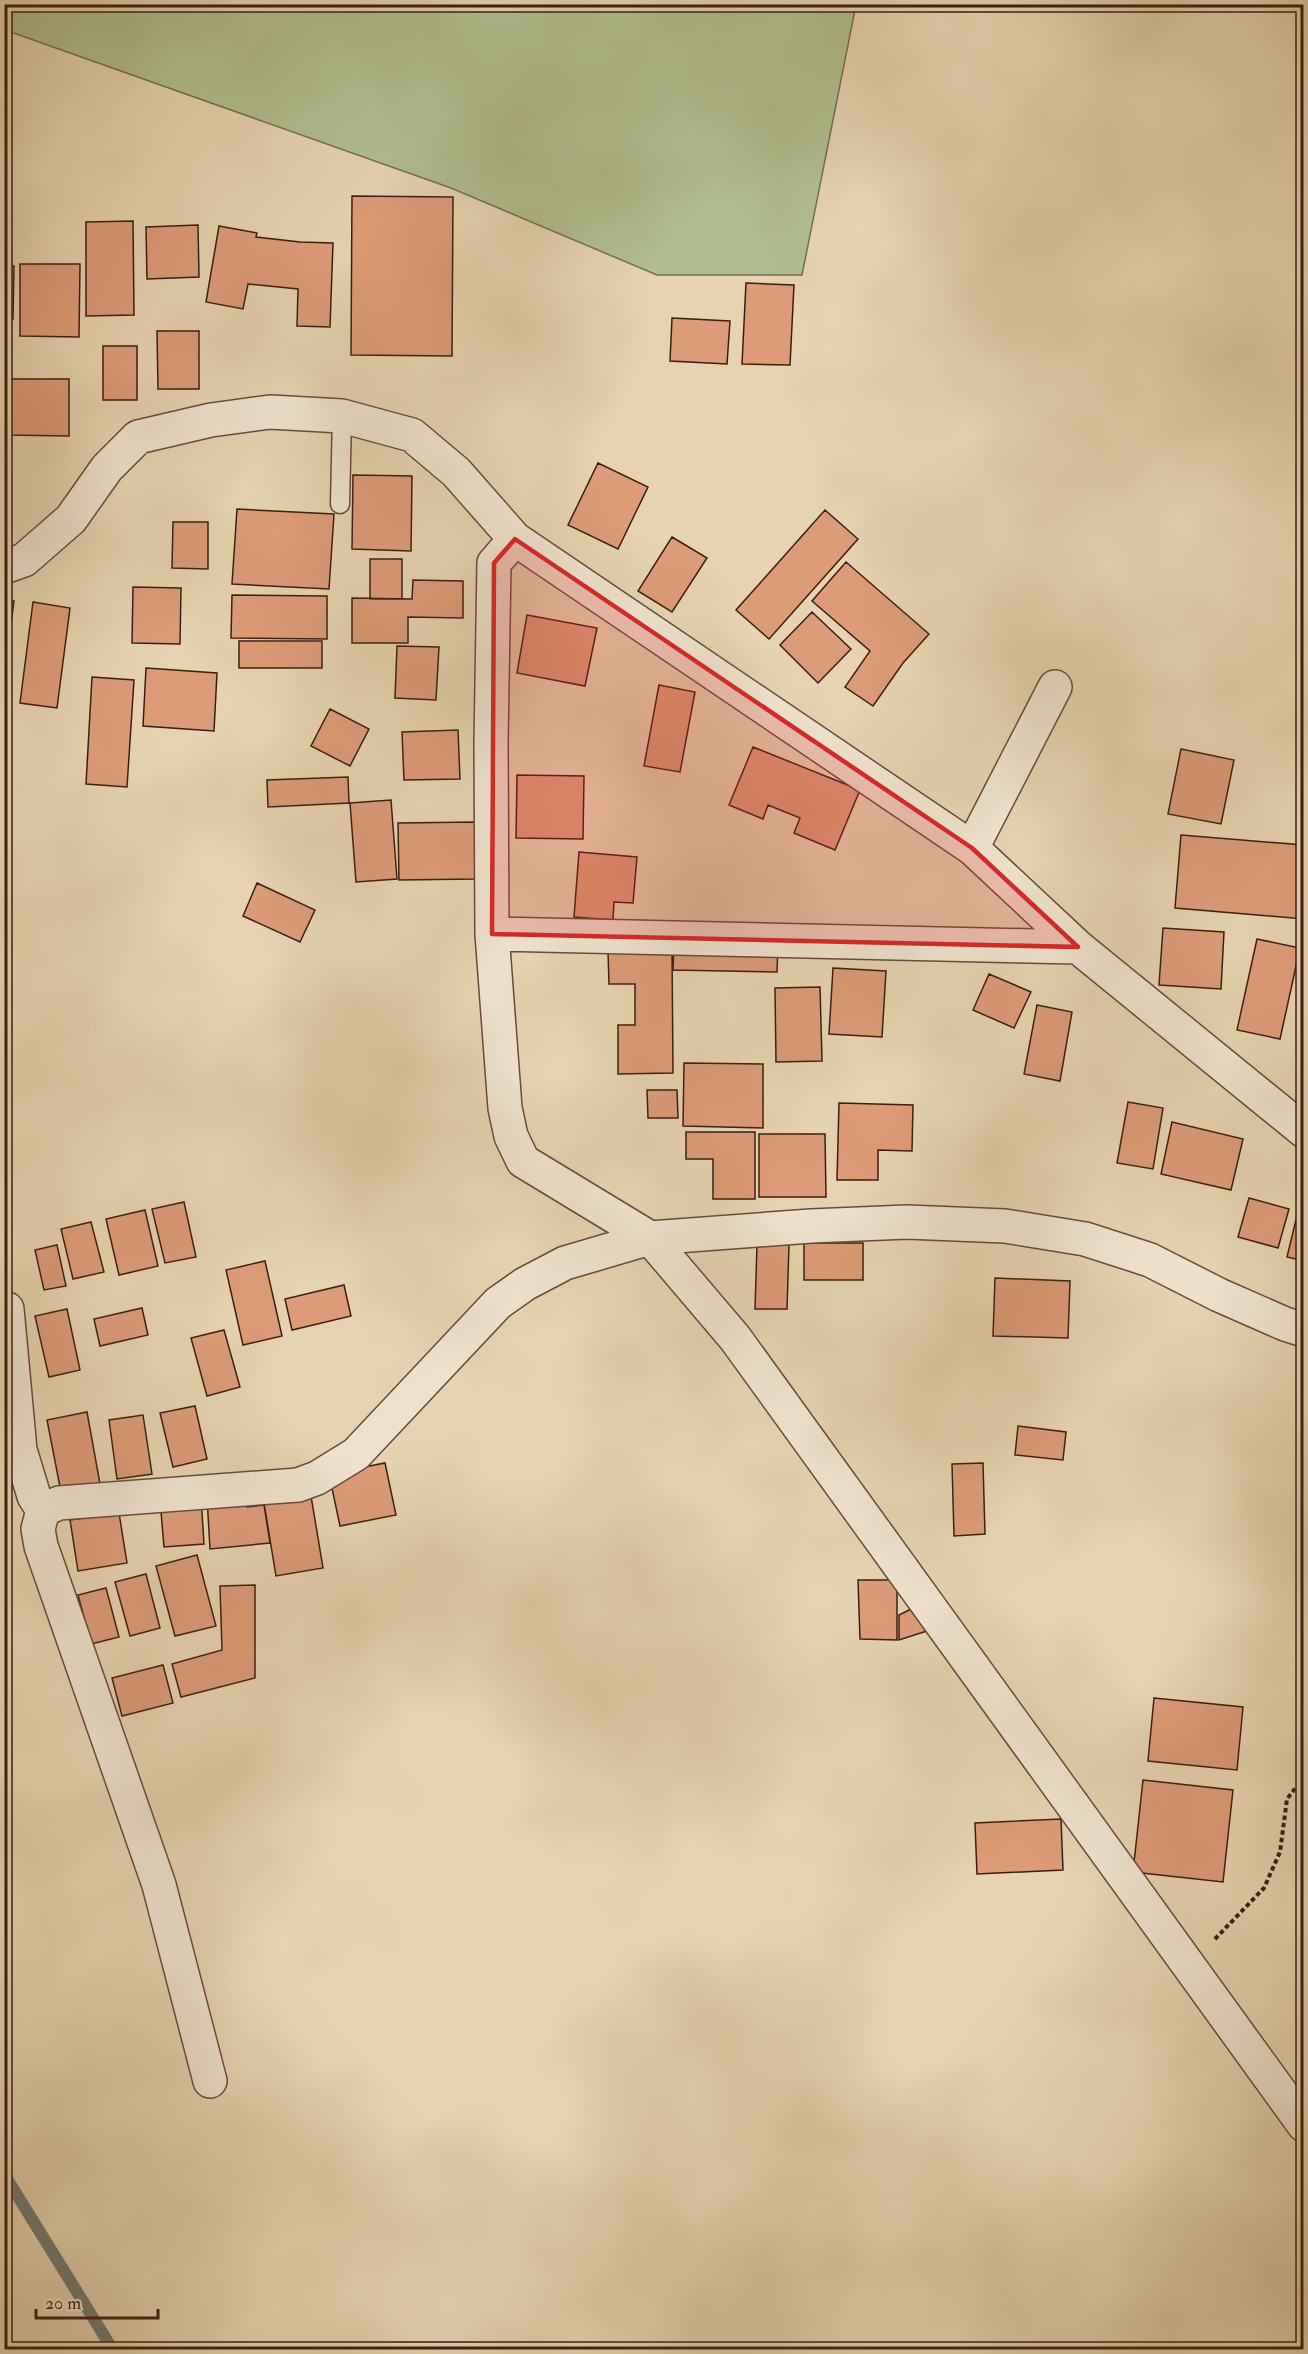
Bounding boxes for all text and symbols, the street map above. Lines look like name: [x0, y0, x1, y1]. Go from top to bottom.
scale bar: [36, 2282, 158, 2320]
text: 20 m: [45, 2292, 81, 2315]

